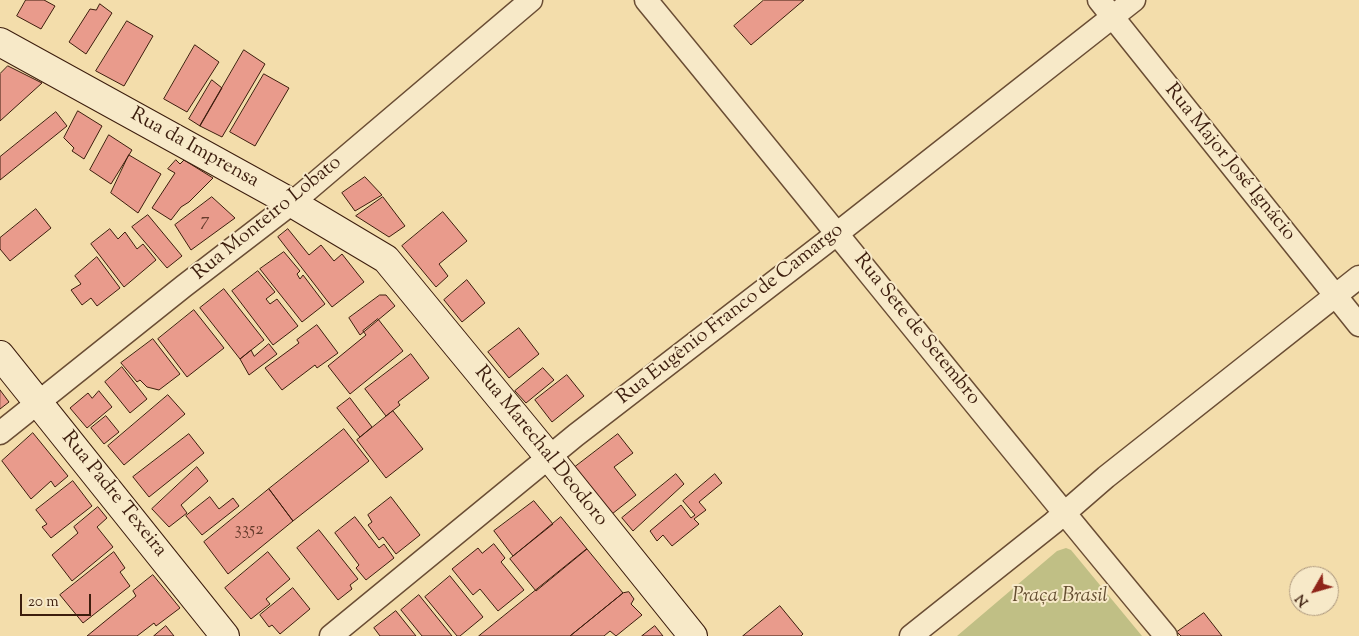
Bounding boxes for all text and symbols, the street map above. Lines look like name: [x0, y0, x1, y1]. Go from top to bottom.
street label: Rua Major José Ignácio: [1158, 80, 1300, 246]
street label: Rua da Imprensa: [126, 104, 262, 194]
street label: Rua Monteiro Lobato: [189, 152, 347, 286]
house number: 7: [200, 211, 210, 233]
street label: Rua Eugênio Franco de Camargo: [613, 219, 849, 411]
street label: Rua Sete de Setembro: [848, 249, 984, 411]
street label: Rua Marechal Deodoro: [468, 362, 612, 532]
street label: Rua Padre Texeira: [55, 427, 171, 563]
house number: 3352: [234, 520, 264, 542]
north arrow: [1289, 566, 1339, 616]
scale bar: [22, 584, 94, 616]
park label: Praça Brasil: [1012, 586, 1108, 610]
text: N: [1292, 589, 1314, 610]
text: 20 m: [28, 592, 59, 613]

